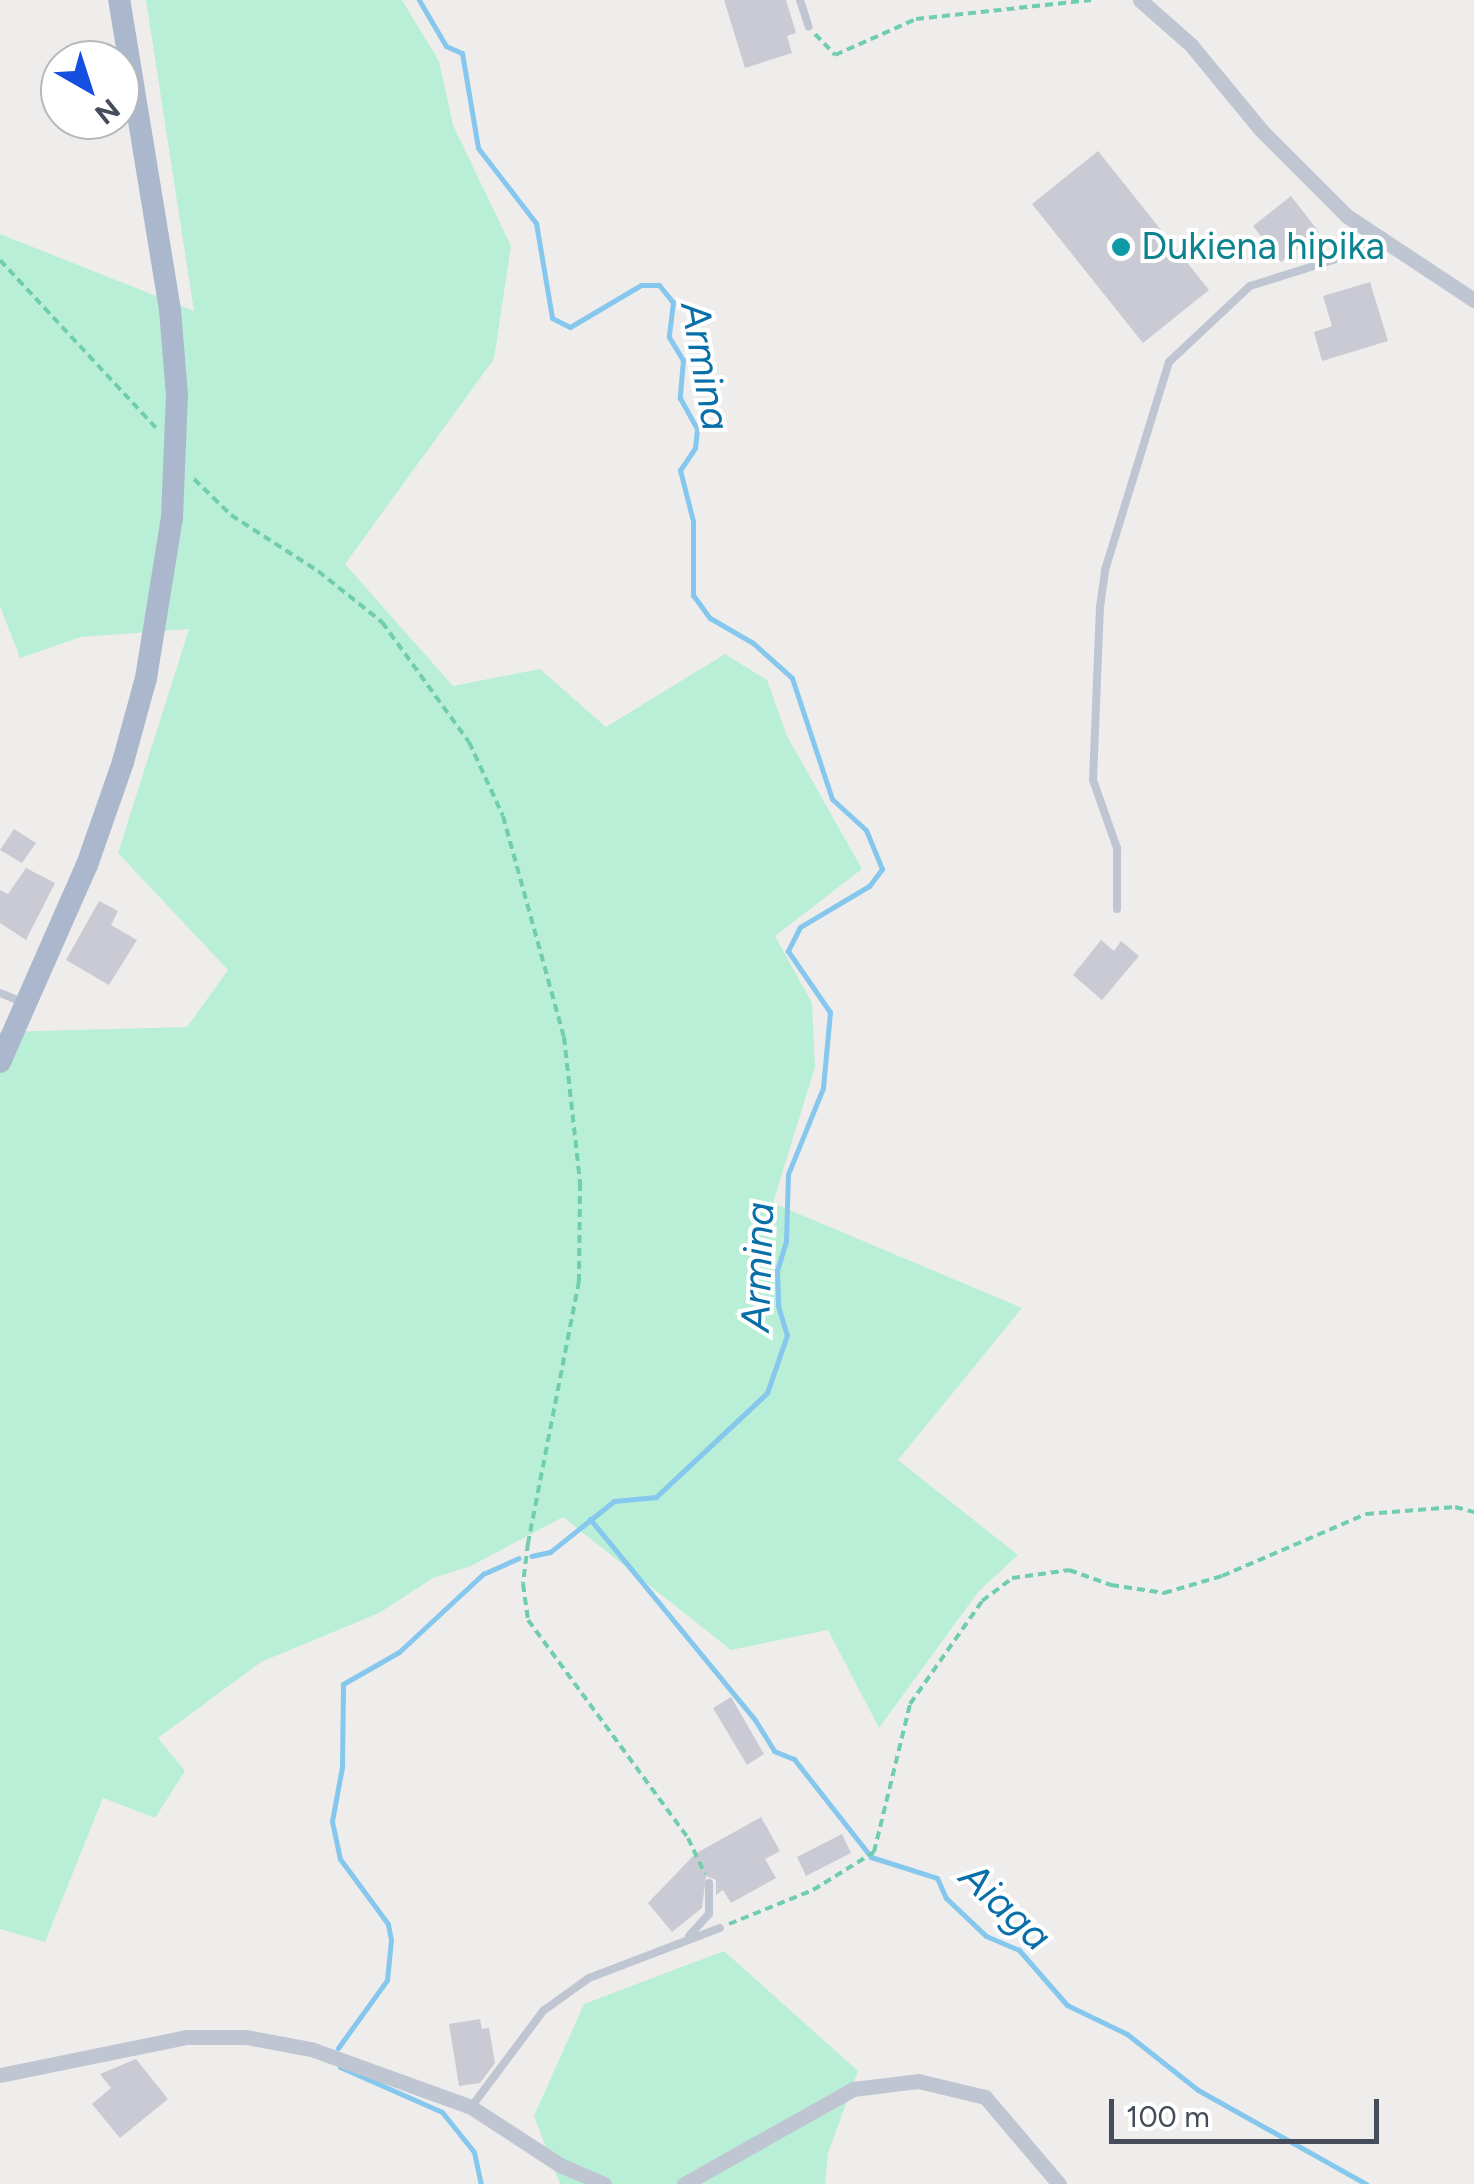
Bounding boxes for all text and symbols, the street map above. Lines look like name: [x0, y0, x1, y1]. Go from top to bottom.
north arrow: [40, 40, 140, 140]
text: N: [89, 92, 127, 132]
place label: Dukiena hipika: [1141, 224, 1385, 270]
marker: Dukiena hipika: [1110, 236, 1132, 258]
water label: Armina: [671, 298, 741, 434]
water label: Armina: [731, 1201, 783, 1333]
water label: Aiaga: [951, 1852, 1061, 1960]
scale bar: [1114, 2079, 1384, 2141]
text: 100 m: [1126, 2098, 1210, 2135]

